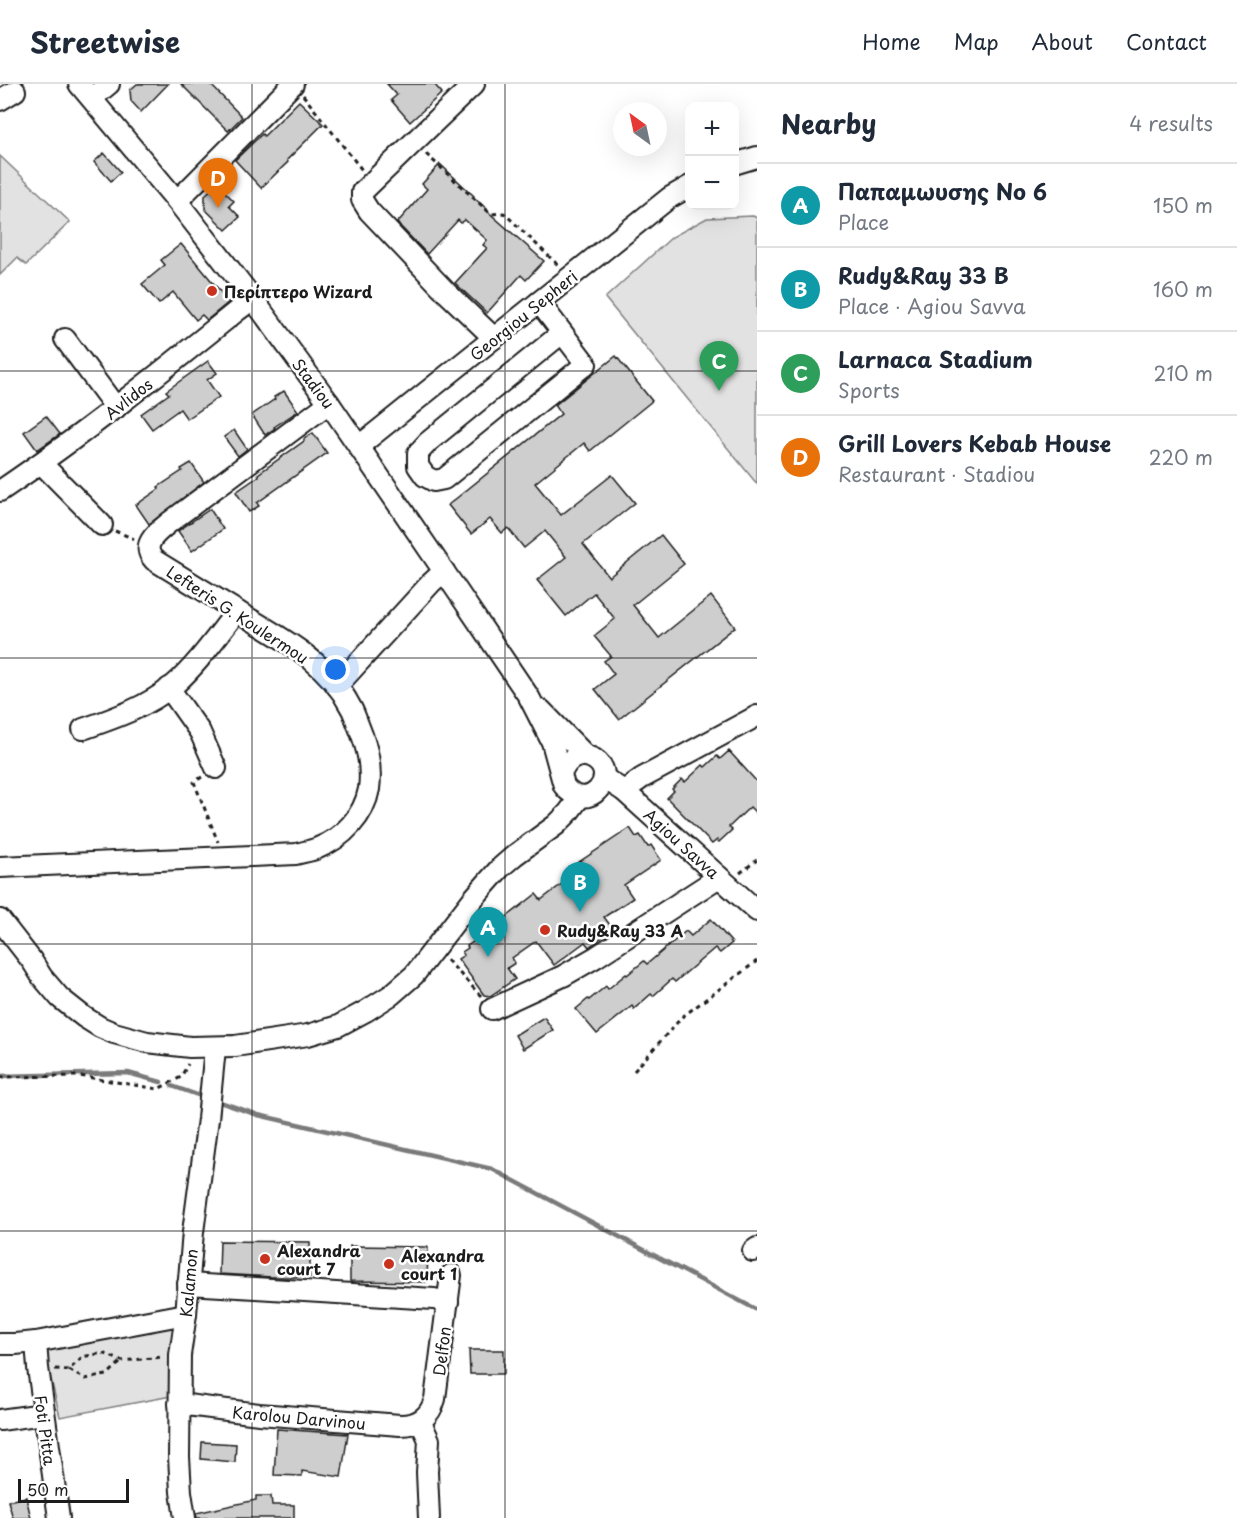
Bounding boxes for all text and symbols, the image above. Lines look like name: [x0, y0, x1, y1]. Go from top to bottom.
text: Streetwise: [30, 20, 180, 63]
text: Home: [862, 25, 921, 57]
text: Map: [954, 25, 999, 57]
text: About: [1032, 25, 1093, 57]
text: Contact: [1126, 25, 1207, 57]
north arrow: [613, 102, 667, 156]
map controls: [685, 102, 739, 210]
button: +: [685, 102, 739, 156]
text: Nearby: [781, 104, 876, 143]
text: 4 results: [1129, 108, 1213, 138]
button: −: [685, 156, 739, 210]
pin: D: [198, 158, 238, 208]
text: Παπαμωυσης No 6: [838, 174, 1047, 207]
text: A: [793, 190, 808, 220]
text: 150 m: [1153, 190, 1213, 220]
text: Place: [838, 207, 889, 237]
text: Rudy&Ray 33 B: [838, 258, 1009, 291]
street label: Georgiou Sepheri: [464, 264, 582, 366]
text: B: [794, 274, 807, 304]
text: 160 m: [1153, 274, 1213, 304]
place label: Περίπτερο Wizard: [224, 279, 373, 303]
marker: Περίπτερο Wizard: [205, 284, 219, 298]
text: Place · Agiou Savva: [838, 291, 1026, 321]
pin: C: [700, 342, 738, 391]
text: Larnaca Stadium: [838, 342, 1033, 375]
street label: Stadiou: [287, 353, 341, 413]
text: C: [793, 358, 808, 388]
text: 210 m: [1154, 358, 1213, 388]
street label: Avlidos: [99, 372, 157, 424]
text: Sports: [838, 375, 900, 405]
text: Grill Lovers Kebab House: [838, 426, 1111, 459]
text: D: [793, 442, 808, 472]
text: 220 m: [1149, 442, 1213, 472]
text: Restaurant · Stadiou: [838, 459, 1035, 489]
street label: Lefteris G. Koulermou: [162, 559, 314, 669]
your location: [321, 655, 350, 684]
street label: Agiou Savva: [639, 802, 725, 884]
pin: B: [560, 862, 600, 912]
pin: A: [468, 908, 508, 957]
place label: Rudy&Ray 33 A: [557, 918, 684, 942]
marker: Rudy&Ray 33 A: [538, 923, 552, 937]
place label: Alexandra court 7: [276, 1238, 361, 1280]
place label: Alexandra court 1: [400, 1243, 485, 1285]
street label: Kalamon: [173, 1248, 203, 1318]
marker: Alexandra court 7: [258, 1252, 272, 1266]
marker: Alexandra court 1: [382, 1257, 396, 1271]
street label: Delfon: [426, 1325, 456, 1377]
street label: Foti Pitta: [29, 1393, 63, 1467]
street label: Karolou Darvinou: [231, 1399, 367, 1435]
scale bar: [18, 1476, 129, 1504]
text: 50 m: [27, 1477, 68, 1501]

